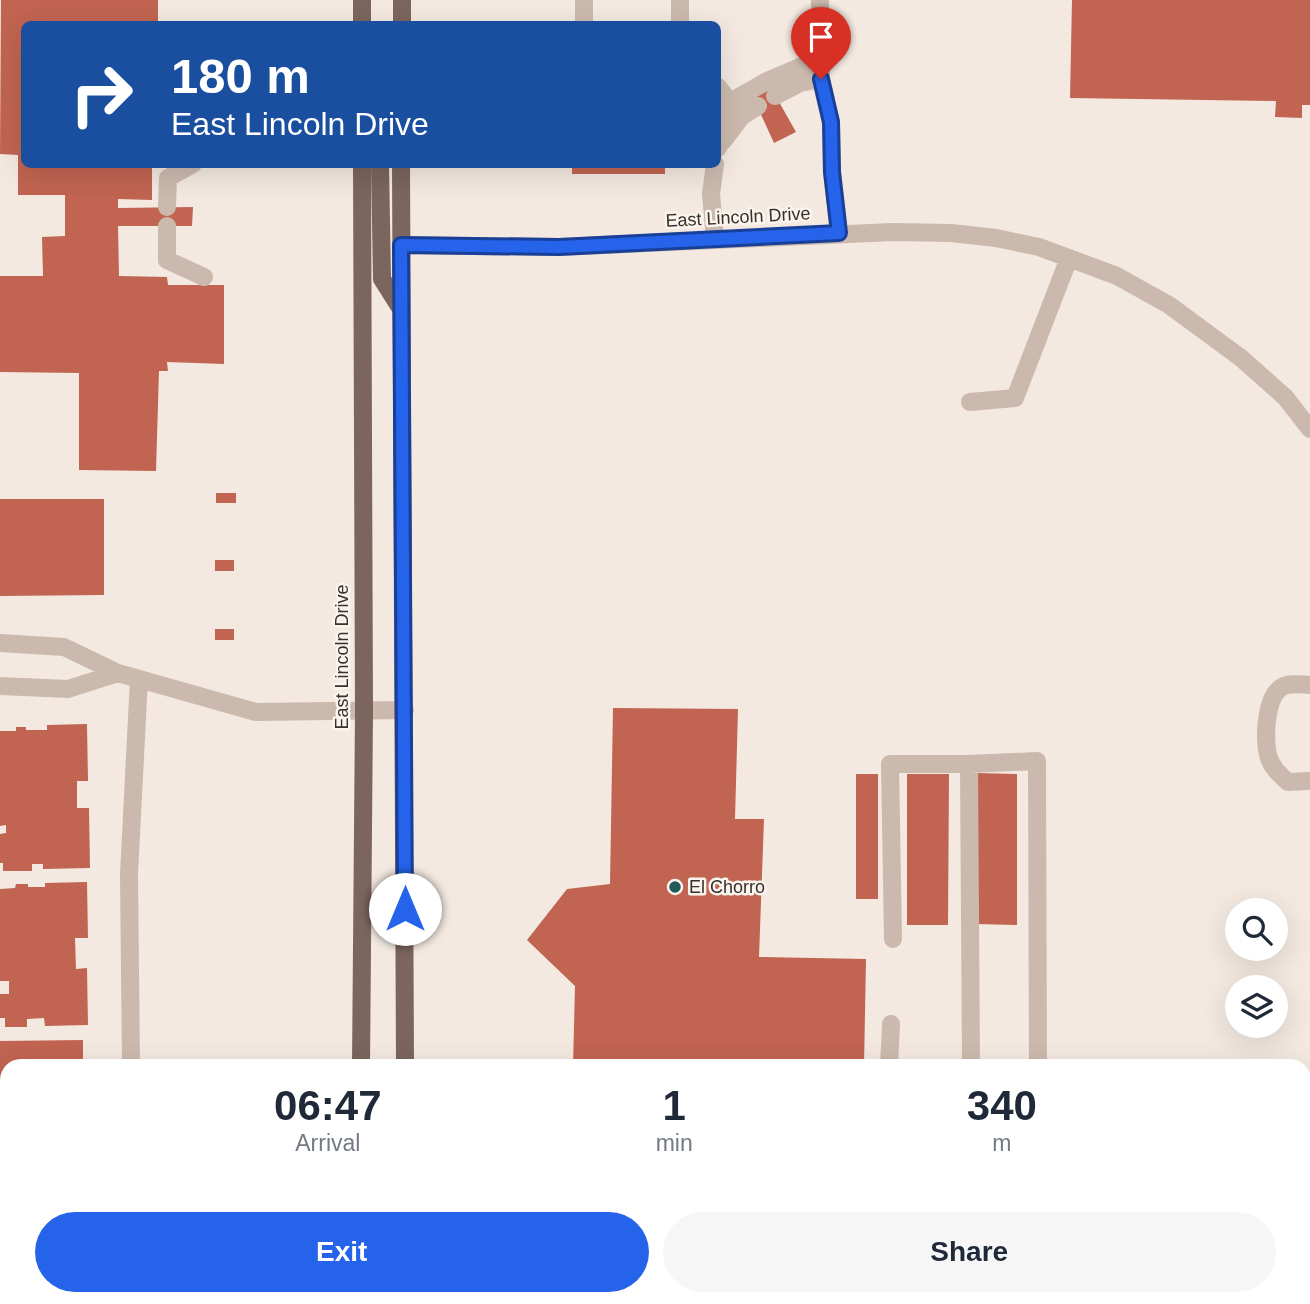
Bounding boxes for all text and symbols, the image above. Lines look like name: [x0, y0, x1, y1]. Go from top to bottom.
pin: [791, 7, 851, 79]
icon: arrive: [802, 18, 840, 56]
icon: right: [56, 49, 147, 140]
text: 180 m: [171, 49, 310, 103]
text: East Lincoln Drive: [171, 106, 429, 142]
street label: East Lincoln Drive: [665, 203, 811, 231]
street label: East Lincoln Drive: [332, 584, 352, 730]
position arrow: [368, 872, 442, 946]
place label: El Chorro: [689, 877, 765, 897]
marker: El Chorro: [667, 879, 683, 895]
map controls: [1225, 898, 1288, 1038]
button: search: [1225, 898, 1288, 961]
button: layers: [1225, 975, 1288, 1038]
text: 06:47: [274, 1082, 382, 1129]
text: 1: [662, 1082, 686, 1129]
text: 340: [967, 1082, 1037, 1129]
text: Arrival: [295, 1130, 360, 1156]
text: min: [656, 1130, 693, 1156]
text: m: [992, 1130, 1011, 1156]
button: Exit: [35, 1212, 649, 1292]
button: Share: [663, 1212, 1276, 1292]

